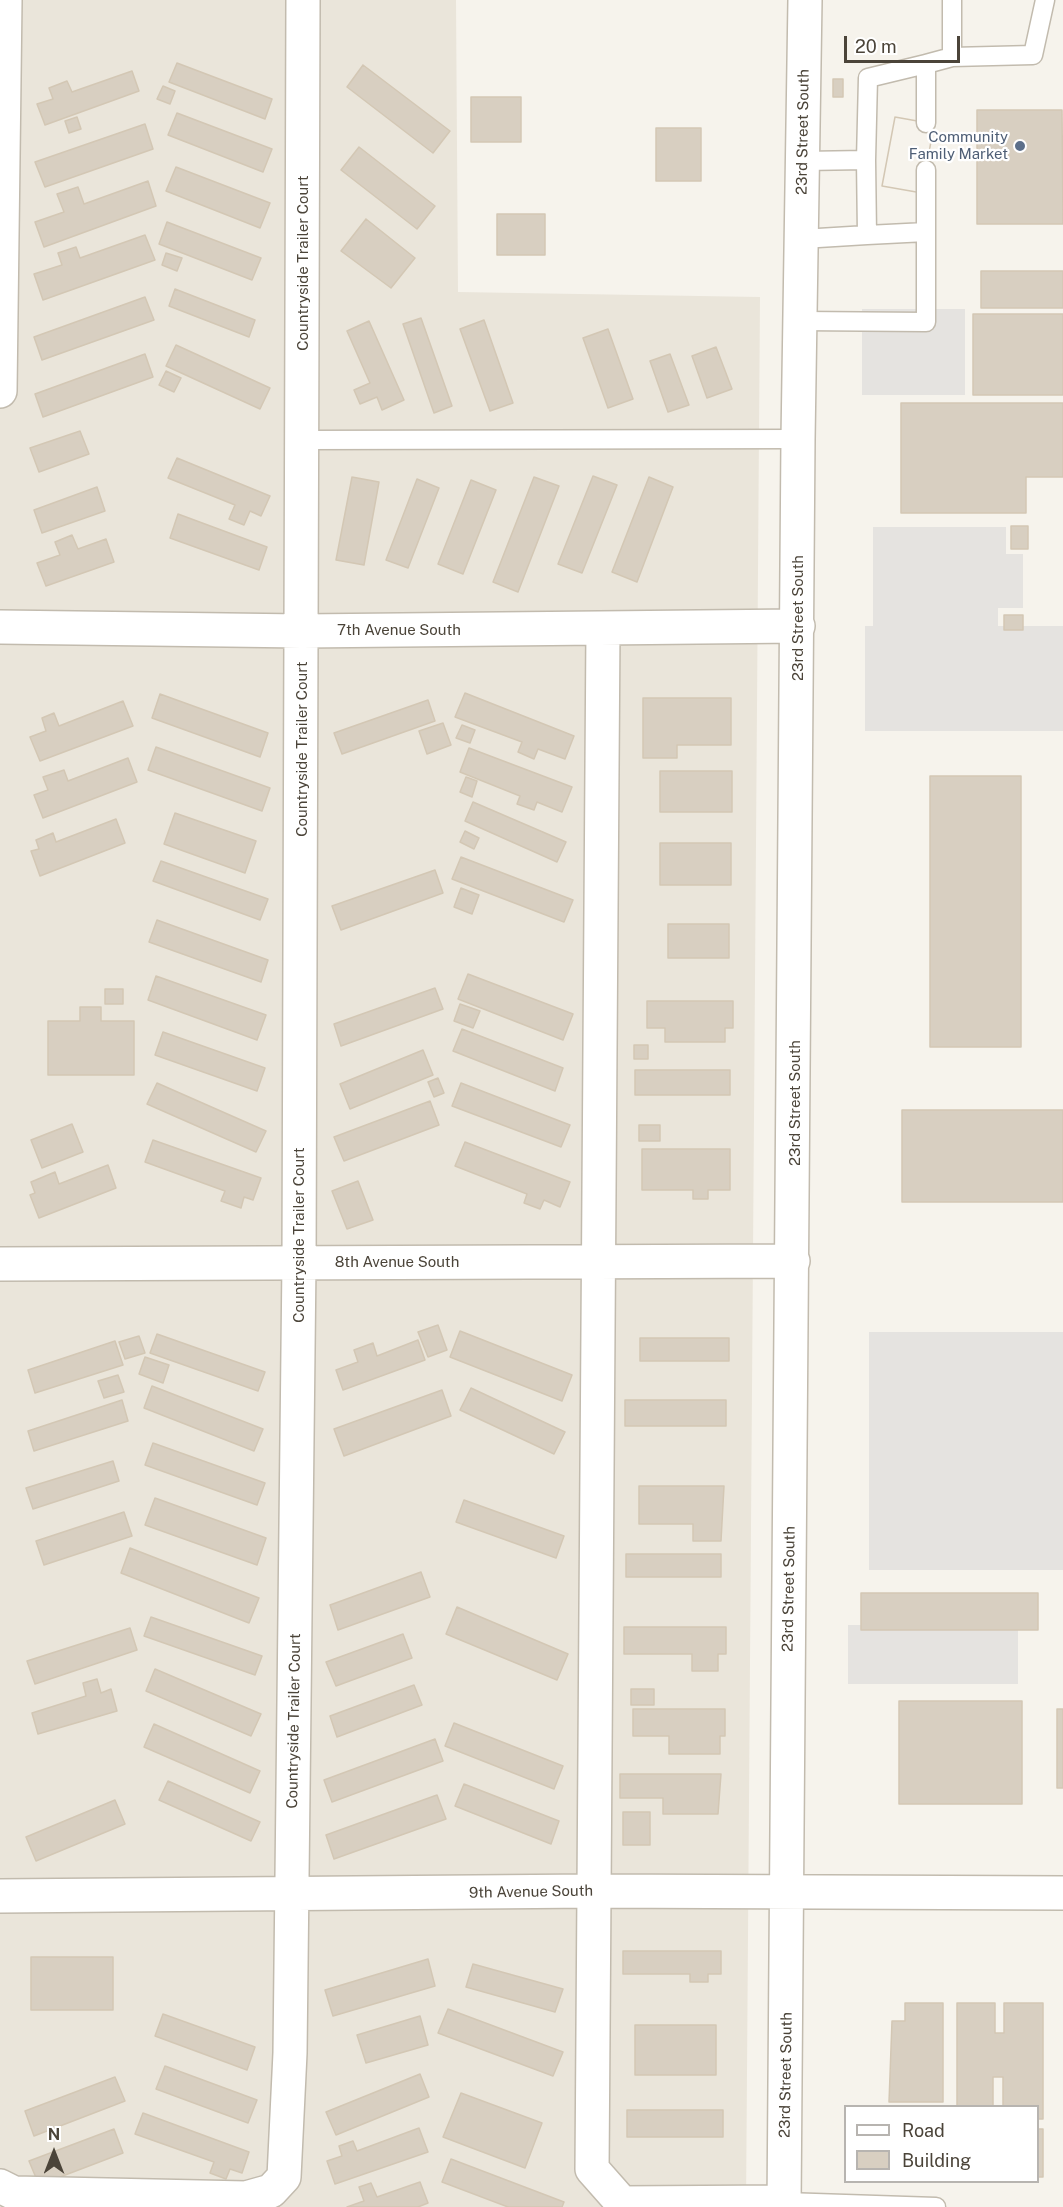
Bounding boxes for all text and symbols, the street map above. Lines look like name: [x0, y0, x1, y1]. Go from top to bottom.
scale bar: [847, 24, 962, 62]
text: 20 m: [855, 36, 897, 57]
street label: 23rd Street South: [793, 69, 813, 195]
place label: Community Family Market: [909, 128, 1008, 163]
marker: Community Family Market: [1013, 139, 1027, 153]
street label: Countryside Trailer Court: [294, 175, 312, 351]
street label: 23rd Street South: [789, 555, 807, 681]
street label: 7th Avenue South: [337, 621, 461, 639]
street label: Countryside Trailer Court: [293, 661, 311, 837]
street label: 23rd Street South: [786, 1040, 804, 1166]
street label: Countryside Trailer Court: [290, 1147, 308, 1323]
street label: 8th Avenue South: [335, 1253, 459, 1271]
street label: 23rd Street South: [779, 1526, 799, 1652]
street label: Countryside Trailer Court: [283, 1633, 305, 1809]
street label: 9th Avenue South: [469, 1882, 593, 1902]
street label: 23rd Street South: [776, 2012, 796, 2138]
legend: [844, 2105, 1039, 2183]
text: Road: [902, 2120, 945, 2141]
north arrow: [24, 2123, 84, 2183]
text: N: [48, 2125, 60, 2144]
text: Building: [902, 2150, 971, 2171]

